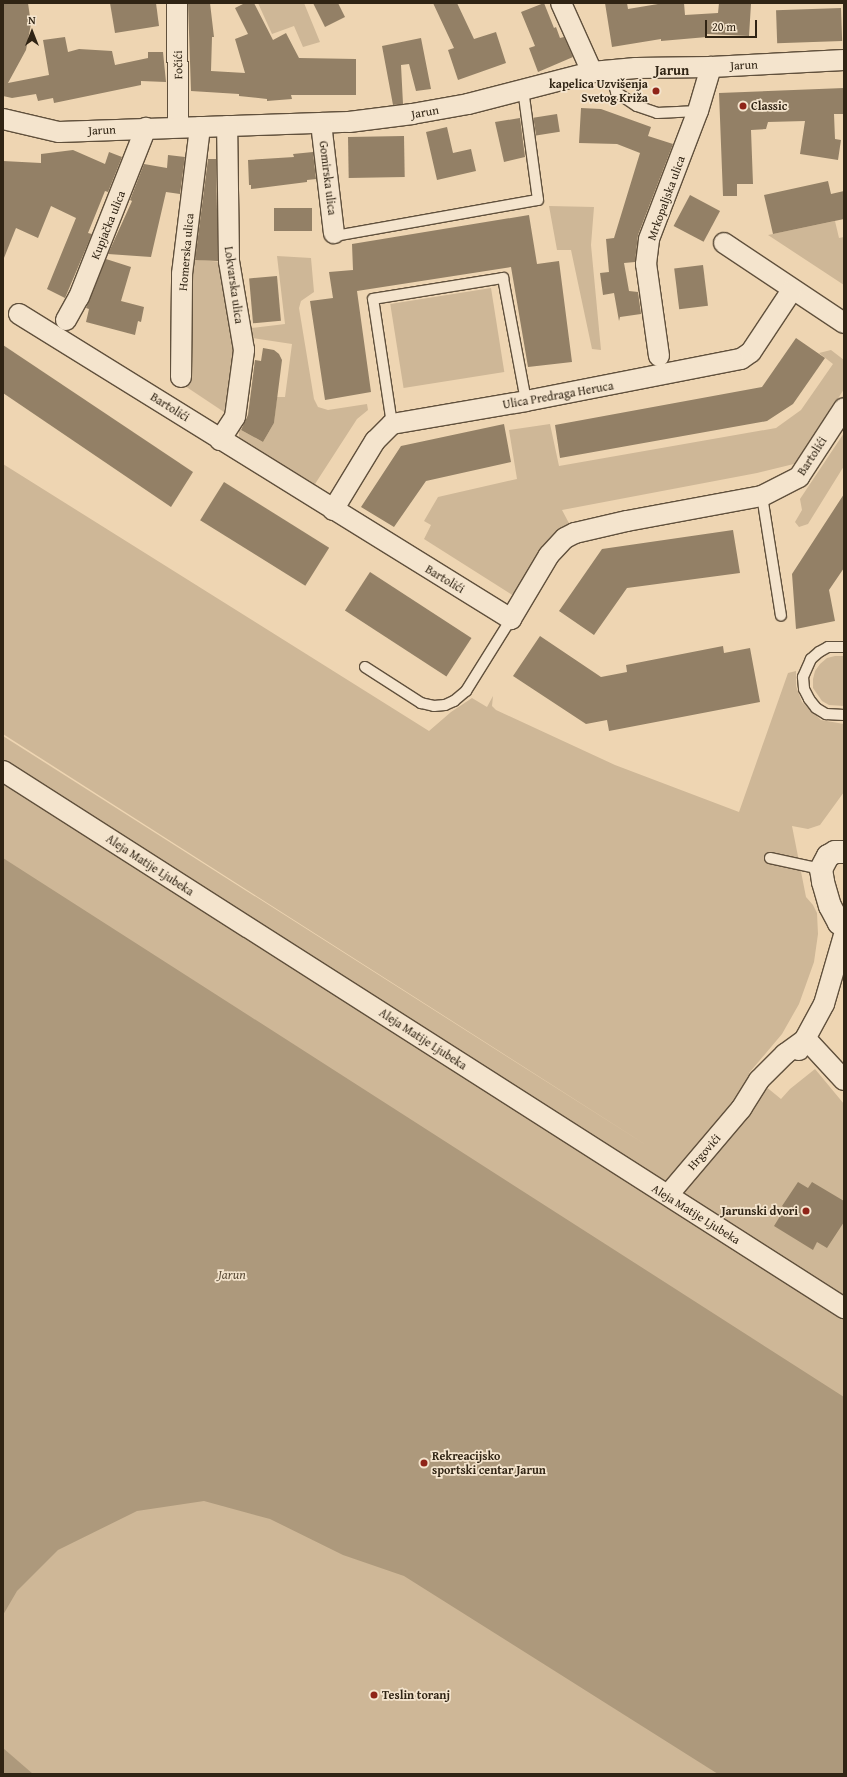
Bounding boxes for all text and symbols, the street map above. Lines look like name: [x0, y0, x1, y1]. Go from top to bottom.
north arrow: [12, 12, 52, 52]
text: N: [28, 12, 36, 28]
scale bar: [707, 12, 759, 38]
text: 20 m: [712, 18, 736, 35]
street label: Fočići: [171, 50, 185, 80]
street label: Jarun: [730, 57, 758, 73]
district label: Jarun: [655, 62, 689, 78]
place label: kapelica Uzvišenja Svetog Križa: [549, 77, 648, 105]
marker: kapelica Uzvišenja Svetog Križa: [651, 86, 661, 96]
place label: Classic: [751, 99, 787, 113]
marker: Classic: [738, 101, 748, 111]
street label: Jarun: [410, 103, 440, 121]
street label: Jarun: [88, 122, 116, 138]
street label: Gomirska ulica: [316, 140, 340, 216]
street label: Mrkopaljska ulica: [644, 154, 688, 242]
street label: Kupjačka ulica: [88, 189, 128, 261]
street label: Homerska ulica: [175, 213, 197, 291]
street label: Lokvarska ulica: [221, 245, 247, 325]
street label: Ulica Predraga Heruca: [501, 378, 615, 412]
street label: Bartolići: [148, 389, 192, 425]
street label: Bartolići: [794, 434, 830, 478]
street label: Bartolići: [423, 562, 467, 596]
street label: Aleja Matije Ljubeka: [103, 831, 197, 899]
street label: Aleja Matije Ljubeka: [376, 1005, 470, 1073]
street label: Hrgovići: [685, 1131, 723, 1173]
street label: Aleja Matije Ljubeka: [649, 1181, 743, 1247]
place label: Jarunski dvori: [721, 1204, 798, 1218]
marker: Jarunski dvori: [801, 1206, 811, 1216]
water label: Jarun: [218, 1267, 246, 1283]
place label: Rekreacijsko sportski centar Jarun: [432, 1449, 546, 1477]
marker: Rekreacijsko sportski centar Jarun: [419, 1458, 429, 1468]
place label: Teslin toranj: [382, 1688, 450, 1702]
marker: Teslin toranj: [369, 1690, 379, 1700]

